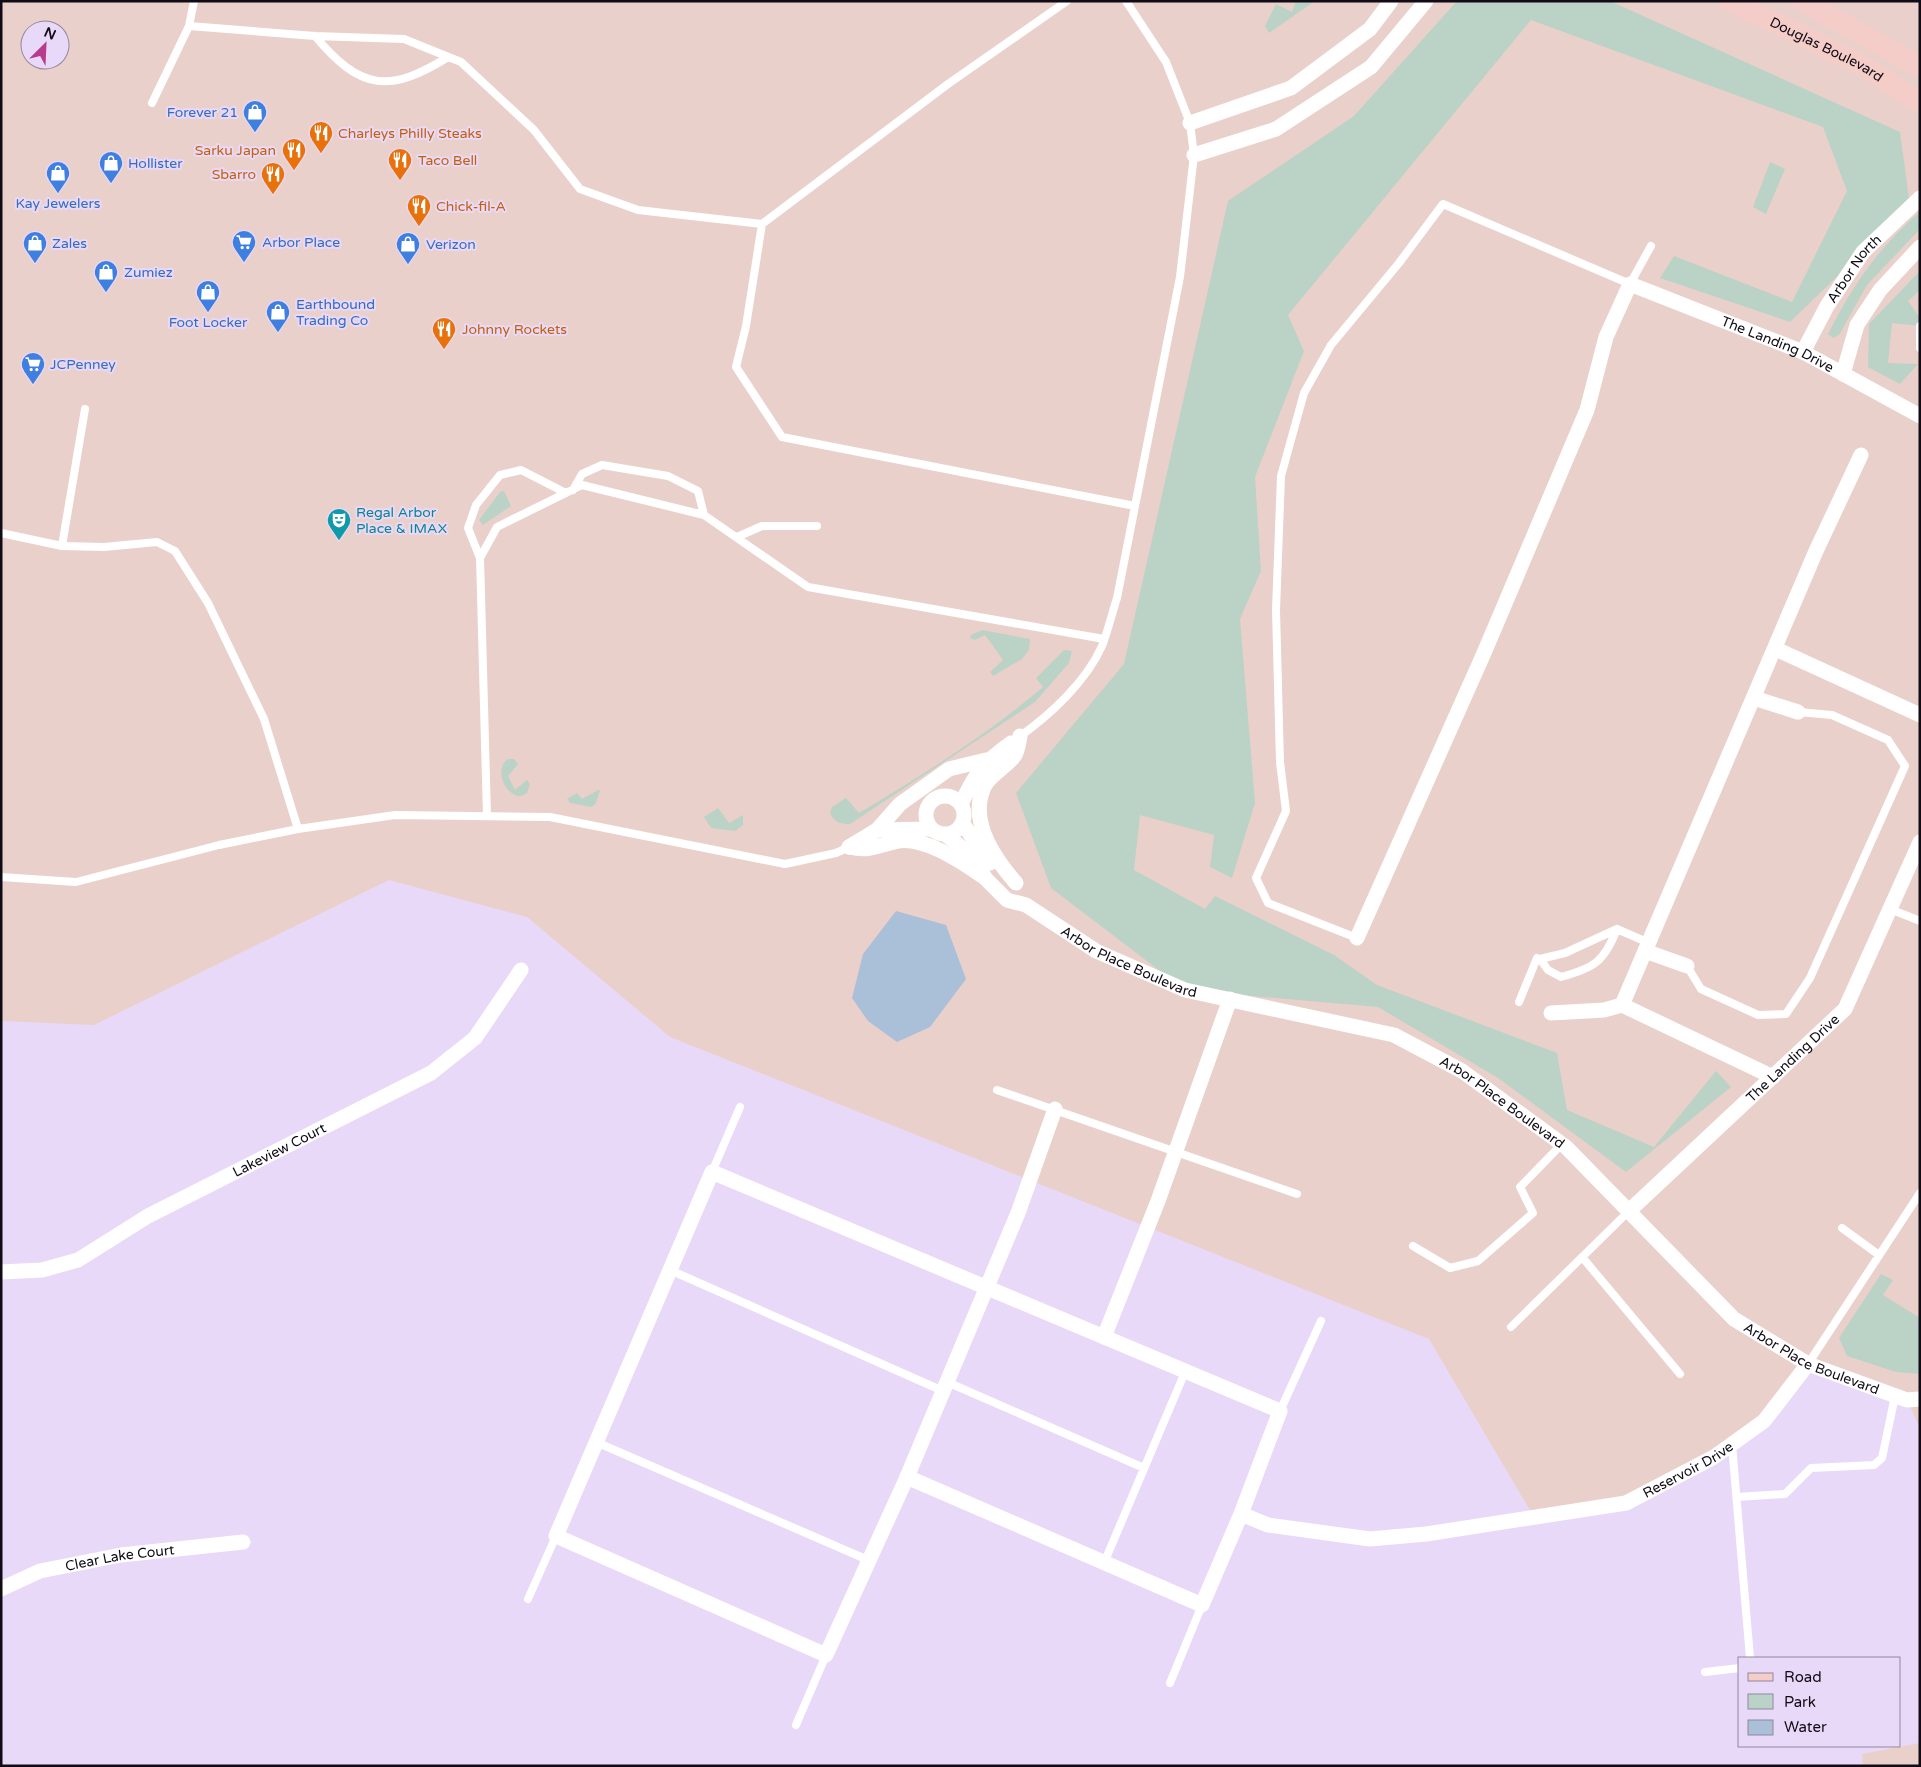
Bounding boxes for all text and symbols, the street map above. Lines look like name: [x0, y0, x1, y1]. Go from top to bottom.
street label: Douglas Boulevard: [1767, 13, 1887, 85]
north arrow: [20, 20, 70, 70]
text: N: [41, 24, 59, 44]
shop icon: Forever 21: [242, 99, 268, 133]
place label: Forever 21: [167, 104, 238, 121]
restaurant icon: Charleys Philly Steaks: [308, 120, 334, 154]
place label: Charleys Philly Steaks: [338, 125, 482, 142]
restaurant icon: Sarku Japan: [281, 137, 307, 171]
place label: Sarku Japan: [195, 142, 276, 159]
restaurant icon: Taco Bell: [387, 147, 413, 181]
shop icon: Hollister: [98, 150, 124, 184]
place label: Taco Bell: [418, 152, 477, 169]
place label: Hollister: [128, 155, 183, 172]
shop icon: Kay Jewelers: [45, 160, 71, 194]
restaurant icon: Sbarro: [260, 161, 286, 195]
place label: Sbarro: [212, 166, 256, 183]
restaurant icon: Chick-fil-A: [406, 193, 432, 227]
place label: Kay Jewelers: [15, 195, 101, 212]
place label: Chick-fil-A: [436, 198, 506, 215]
supermarket icon: Arbor Place: [231, 229, 257, 263]
shop icon: Zales: [22, 230, 48, 264]
shop icon: Verizon: [395, 231, 421, 265]
street label: Arbor North: [1823, 231, 1885, 306]
place label: Arbor Place: [262, 234, 340, 251]
place label: Zales: [52, 235, 87, 252]
place label: Verizon: [426, 236, 476, 253]
shop icon: Zumiez: [93, 259, 119, 293]
place label: Zumiez: [124, 264, 173, 281]
shop icon: Foot Locker: [195, 279, 221, 313]
place label: Earthbound Trading Co: [296, 296, 375, 329]
shop icon: Earthbound Trading Co: [265, 299, 291, 333]
street label: The Landing Drive: [1719, 312, 1837, 376]
place label: Foot Locker: [169, 314, 248, 331]
restaurant icon: Johnny Rockets: [431, 316, 457, 350]
place label: Johnny Rockets: [462, 321, 567, 338]
supermarket icon: JCPenney: [20, 351, 46, 385]
place label: JCPenney: [50, 356, 116, 373]
place label: Regal Arbor Place & IMAX: [356, 504, 447, 537]
theatre icon: Regal Arbor Place & IMAX: [326, 507, 352, 541]
street label: Arbor Place Boulevard: [1058, 922, 1198, 1001]
street label: The Landing Drive: [1743, 1010, 1843, 1106]
street label: Arbor Place Boulevard: [1437, 1052, 1568, 1152]
street label: Lakeview Court: [230, 1119, 329, 1180]
street label: Arbor Place Boulevard: [1741, 1318, 1882, 1398]
street label: Reservoir Drive: [1640, 1438, 1736, 1501]
street label: Clear Lake Court: [64, 1541, 176, 1574]
legend: [1738, 1657, 1901, 1747]
text: Road: [1784, 1668, 1822, 1686]
text: Park: [1784, 1693, 1816, 1711]
text: Water: [1784, 1718, 1827, 1736]

